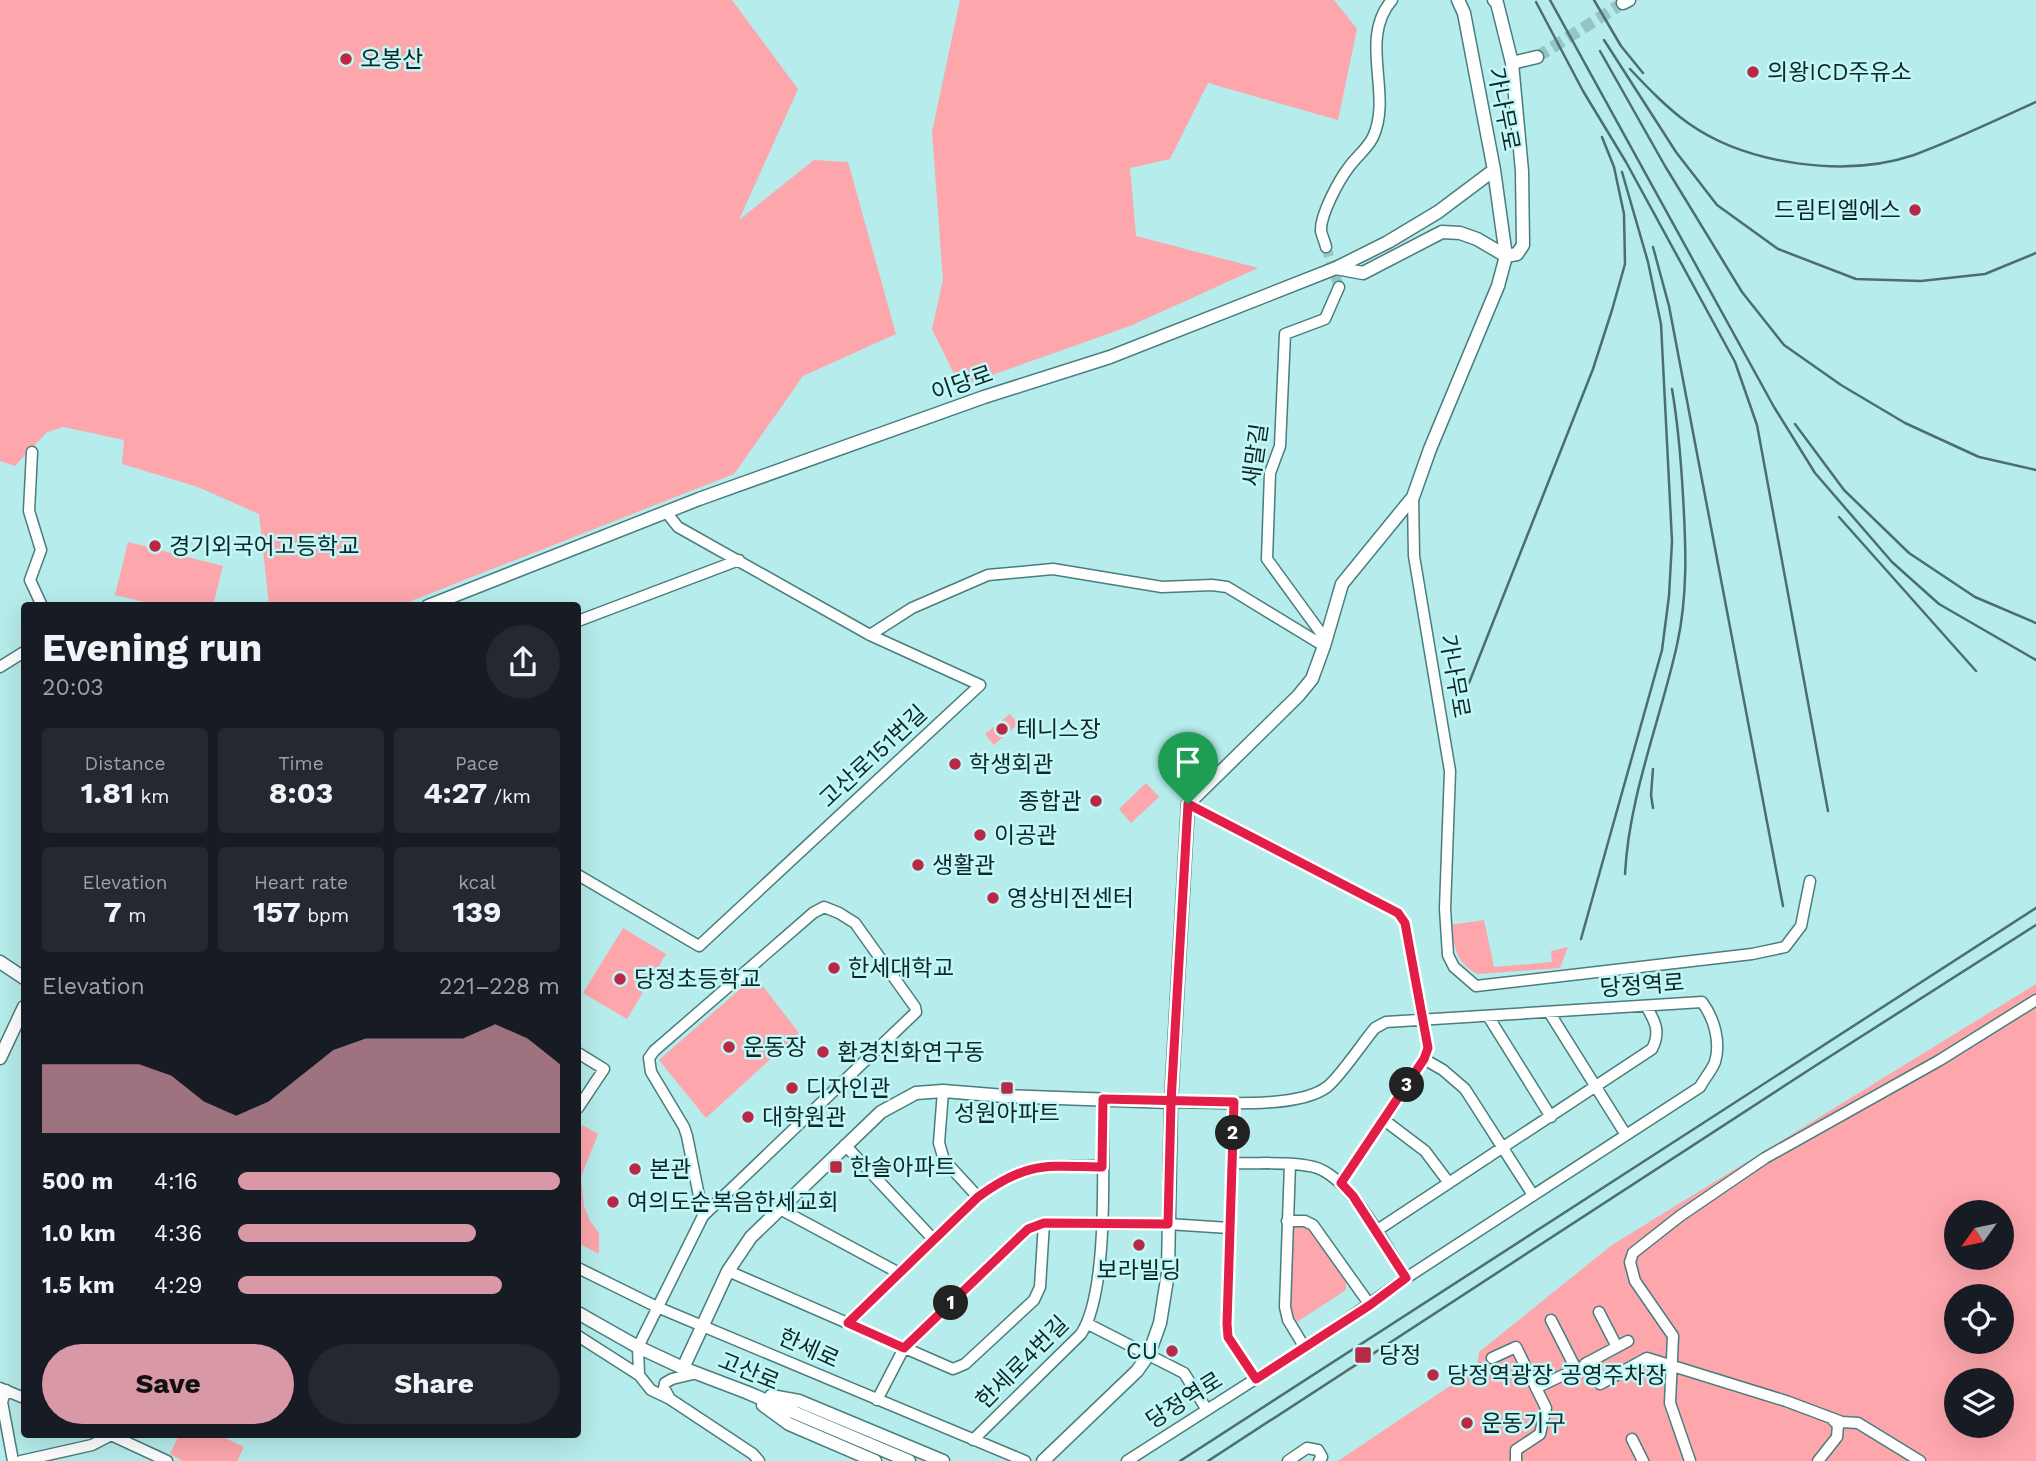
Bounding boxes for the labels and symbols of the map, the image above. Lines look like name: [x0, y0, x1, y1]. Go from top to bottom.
place label: 오봉산: [360, 46, 423, 73]
marker: 오봉산: [338, 51, 354, 67]
place label: 의왕ICD주유소: [1767, 59, 1912, 86]
marker: 의왕ICD주유소: [1745, 64, 1761, 80]
street label: 가나무로: [1482, 65, 1525, 153]
place label: 드림티엘에스: [1774, 197, 1901, 224]
marker: 드림티엘에스: [1907, 202, 1923, 218]
street label: 이당로: [928, 360, 997, 407]
street label: 새말길: [1238, 422, 1273, 488]
place label: 경기외국어고등학교: [169, 533, 359, 560]
marker: 경기외국어고등학교: [147, 538, 163, 554]
street label: 가나무로: [1434, 632, 1475, 720]
street label: 고산로151번길: [814, 700, 933, 813]
place label: 테니스장: [1016, 716, 1101, 743]
marker: 테니스장: [994, 721, 1010, 737]
pin: [1158, 732, 1218, 804]
place label: 학생회관: [969, 751, 1054, 778]
marker: 학생회관: [947, 756, 963, 772]
place label: 종합관: [1019, 788, 1082, 815]
marker: 종합관: [1088, 793, 1104, 809]
place label: 이공관: [994, 822, 1057, 849]
marker: 이공관: [972, 827, 988, 843]
place label: 생활관: [932, 852, 995, 879]
marker: 생활관: [910, 857, 926, 873]
place label: 영상비전센터: [1007, 885, 1134, 912]
marker: 영상비전센터: [985, 890, 1001, 906]
place label: 한세대학교: [848, 955, 954, 982]
marker: 한세대학교: [826, 960, 842, 976]
place label: 당정초등학교: [634, 966, 761, 993]
street label: 당정역로: [1599, 969, 1685, 1002]
marker: 당정초등학교: [612, 971, 628, 987]
place label: 운동장: [743, 1034, 806, 1061]
marker: 운동장: [721, 1039, 737, 1055]
place label: 환경친화연구동: [837, 1039, 985, 1066]
marker: 환경친화연구동: [815, 1044, 831, 1060]
pin: 3: [1390, 1068, 1424, 1102]
place label: 디자인관: [806, 1075, 891, 1102]
marker: 디자인관: [784, 1080, 800, 1096]
marker: 성원아파트: [999, 1080, 1015, 1096]
place label: 성원아파트: [954, 1100, 1060, 1127]
place label: 대학원관: [762, 1104, 847, 1131]
marker: 대학원관: [740, 1109, 756, 1125]
pin: 2: [1216, 1116, 1250, 1150]
place label: 한솔아파트: [850, 1154, 956, 1181]
place label: 본관: [649, 1156, 691, 1183]
marker: 한솔아파트: [828, 1159, 844, 1175]
marker: 본관: [627, 1161, 643, 1177]
place label: 여의도순복음한세교회: [627, 1189, 839, 1216]
marker: 여의도순복음한세교회: [605, 1194, 621, 1210]
north arrow: [1944, 1200, 2014, 1270]
marker: 보라빌딩: [1131, 1237, 1147, 1253]
place label: 보라빌딩: [1097, 1257, 1181, 1284]
pin: 1: [934, 1286, 968, 1320]
street label: 한세로4번길: [970, 1310, 1074, 1414]
street label: 한세로: [774, 1323, 843, 1374]
place label: CU: [1126, 1338, 1158, 1365]
place label: 당정: [1379, 1342, 1421, 1369]
marker: CU: [1164, 1343, 1180, 1359]
marker: 당정: [1353, 1345, 1373, 1365]
street label: 고산로: [714, 1347, 783, 1396]
place label: 당정역광장 공영주차장: [1447, 1362, 1666, 1389]
street label: 당정역로: [1141, 1367, 1227, 1434]
marker: 당정역광장 공영주차장: [1425, 1367, 1441, 1383]
place label: 운동기구: [1481, 1410, 1566, 1437]
marker: 운동기구: [1459, 1415, 1475, 1431]

